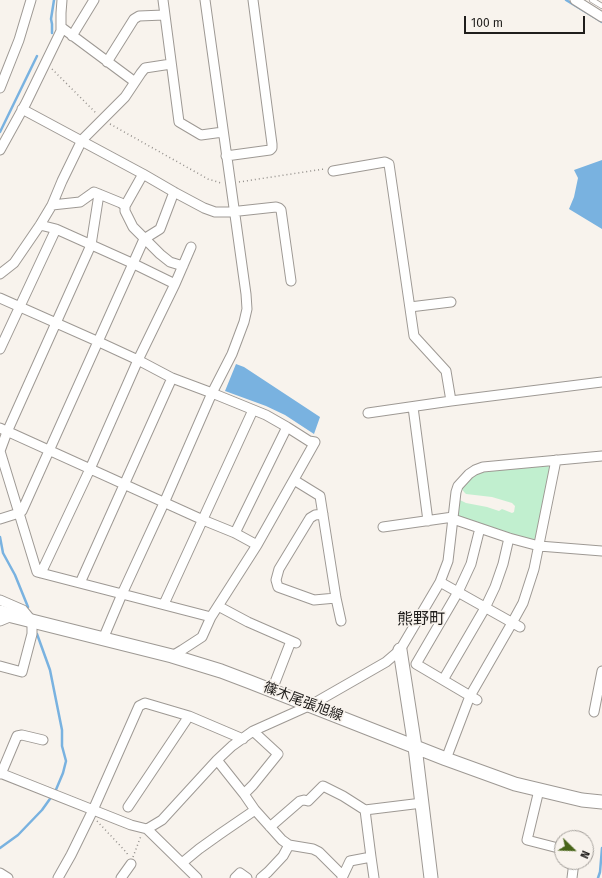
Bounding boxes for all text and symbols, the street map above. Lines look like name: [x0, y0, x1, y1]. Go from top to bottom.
scale bar: [466, 8, 587, 34]
text: 100 m: [471, 16, 503, 30]
district label: 熊野町: [397, 610, 445, 630]
street label: 篠木尾張旭線: [261, 679, 345, 725]
north arrow: [554, 830, 594, 870]
text: N: [577, 849, 592, 860]

